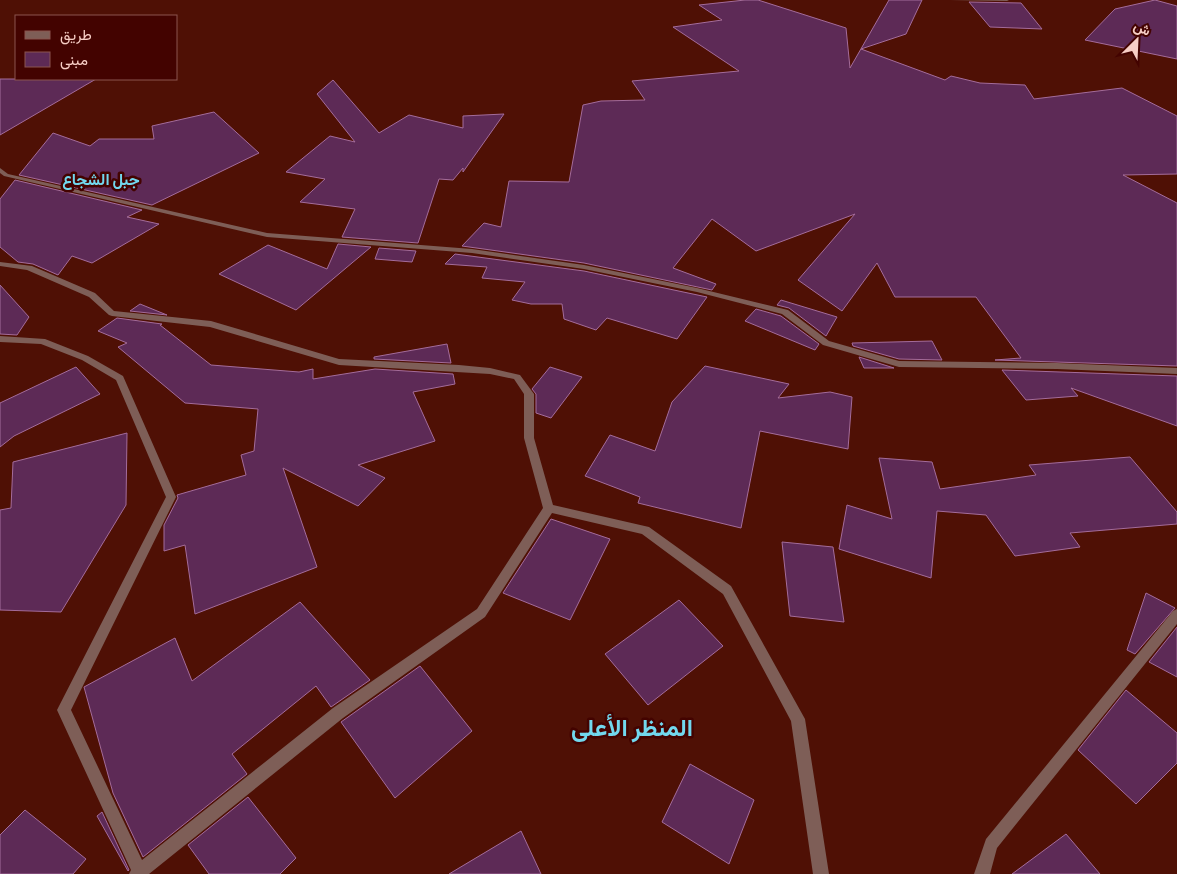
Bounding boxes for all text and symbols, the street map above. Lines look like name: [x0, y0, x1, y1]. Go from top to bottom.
legend: [15, 15, 178, 80]
north arrow: [1112, 15, 1162, 65]
text: ش: [1131, 17, 1153, 40]
text: طريق: [60, 26, 92, 45]
text: مبنى: [60, 51, 88, 70]
district label: جبل الشجاع: [62, 170, 140, 190]
district label: المنظر الأعلى: [571, 713, 693, 743]

